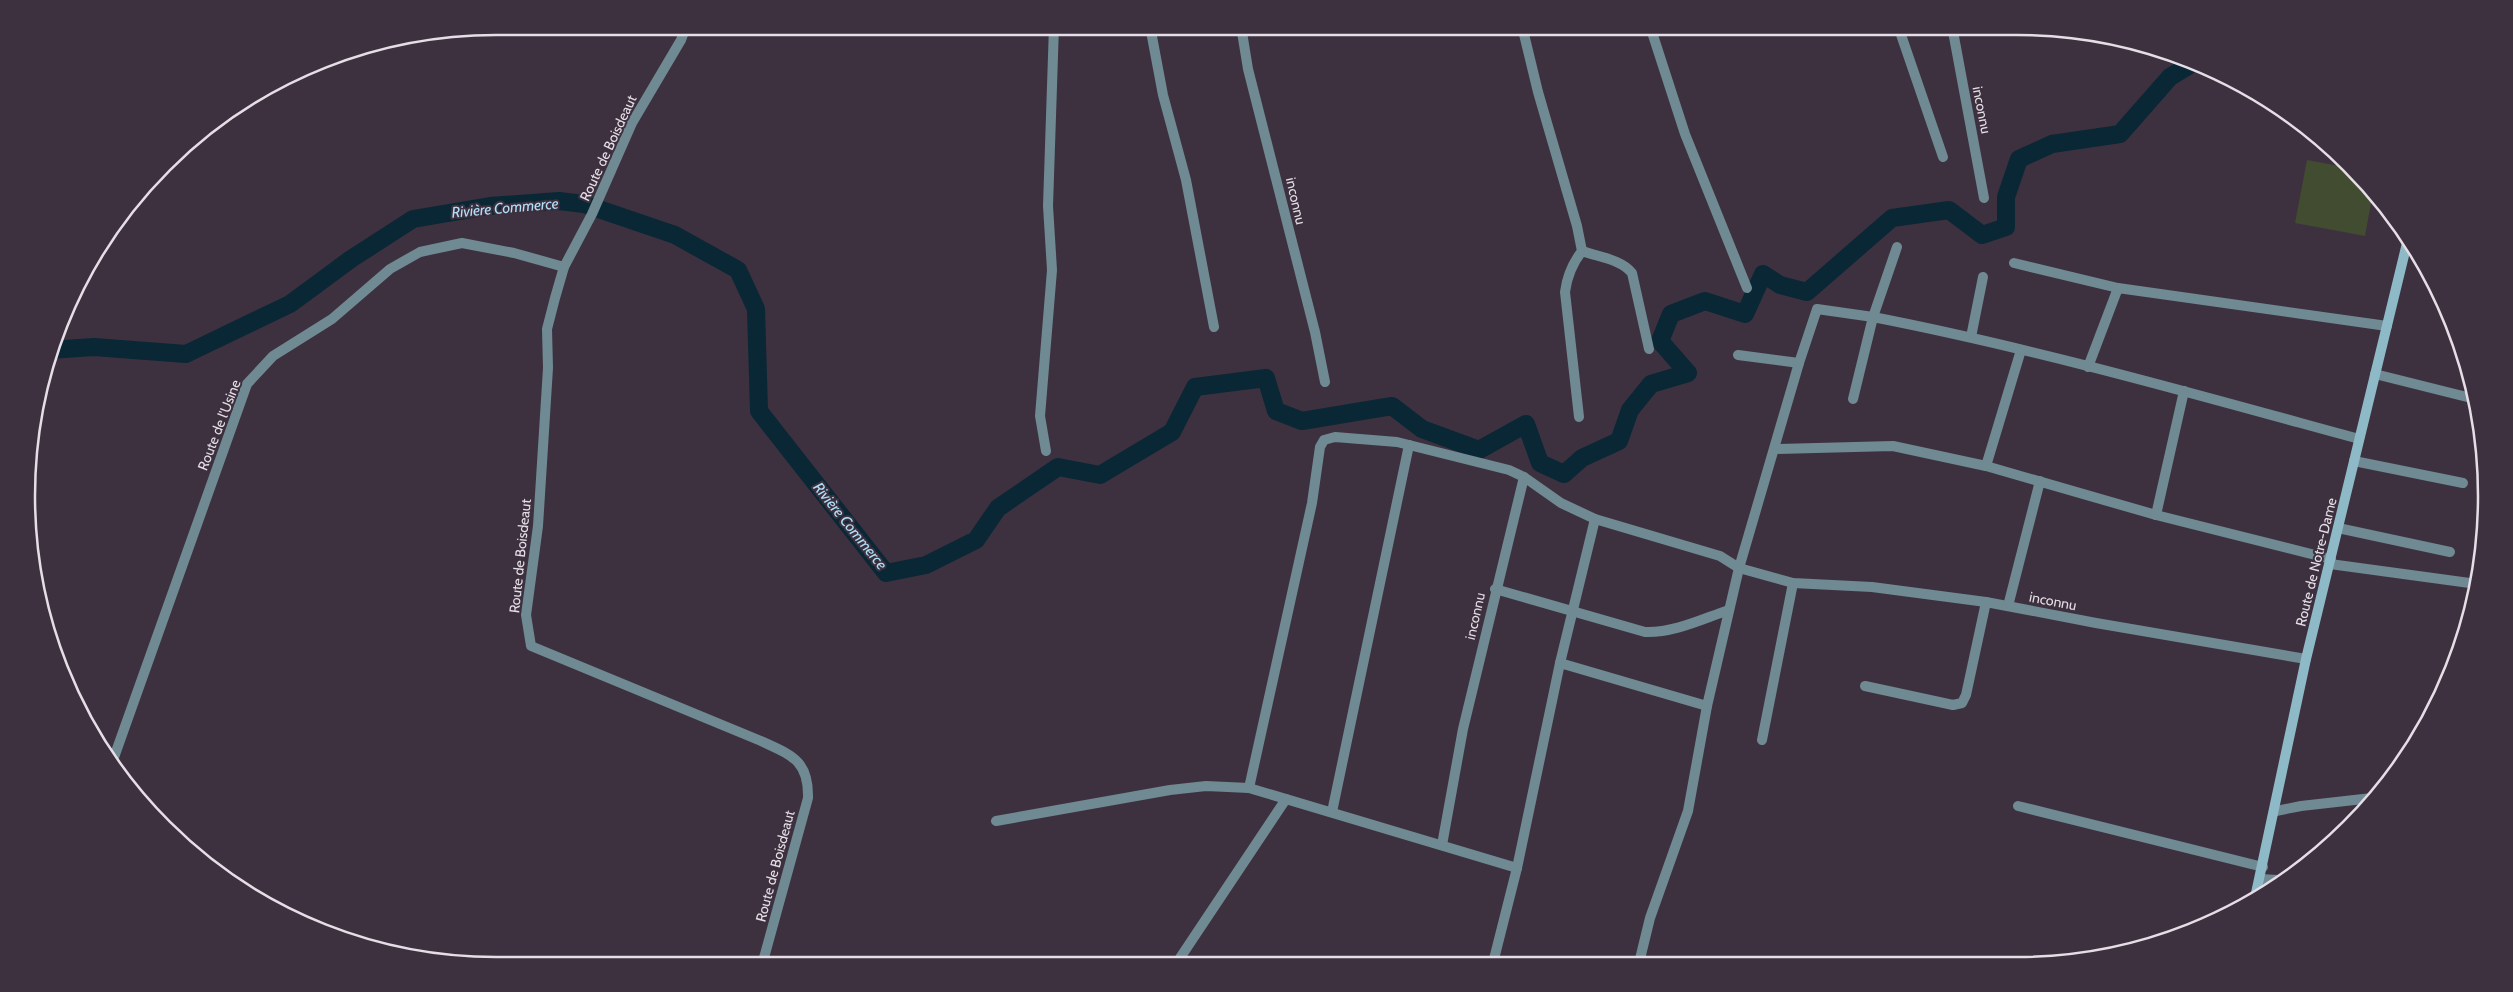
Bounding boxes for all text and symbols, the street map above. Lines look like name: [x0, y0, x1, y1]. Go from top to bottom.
street label: inconnu: [1969, 85, 1995, 135]
street label: Route de Boisdeaut: [576, 92, 641, 204]
street label: inconnu: [1282, 176, 1310, 226]
water label: Rivière Commerce: [451, 194, 559, 222]
street label: Route de l'Usine: [193, 377, 245, 473]
water label: Rivière Commerce: [809, 479, 891, 573]
street label: Route de Notre-Dame: [2291, 496, 2341, 628]
street label: Route de Boisdeaut: [505, 498, 535, 614]
street label: inconnu: [2028, 588, 2078, 614]
street label: inconnu: [1461, 591, 1489, 641]
street label: Route de Boisdeaut: [751, 808, 799, 924]

